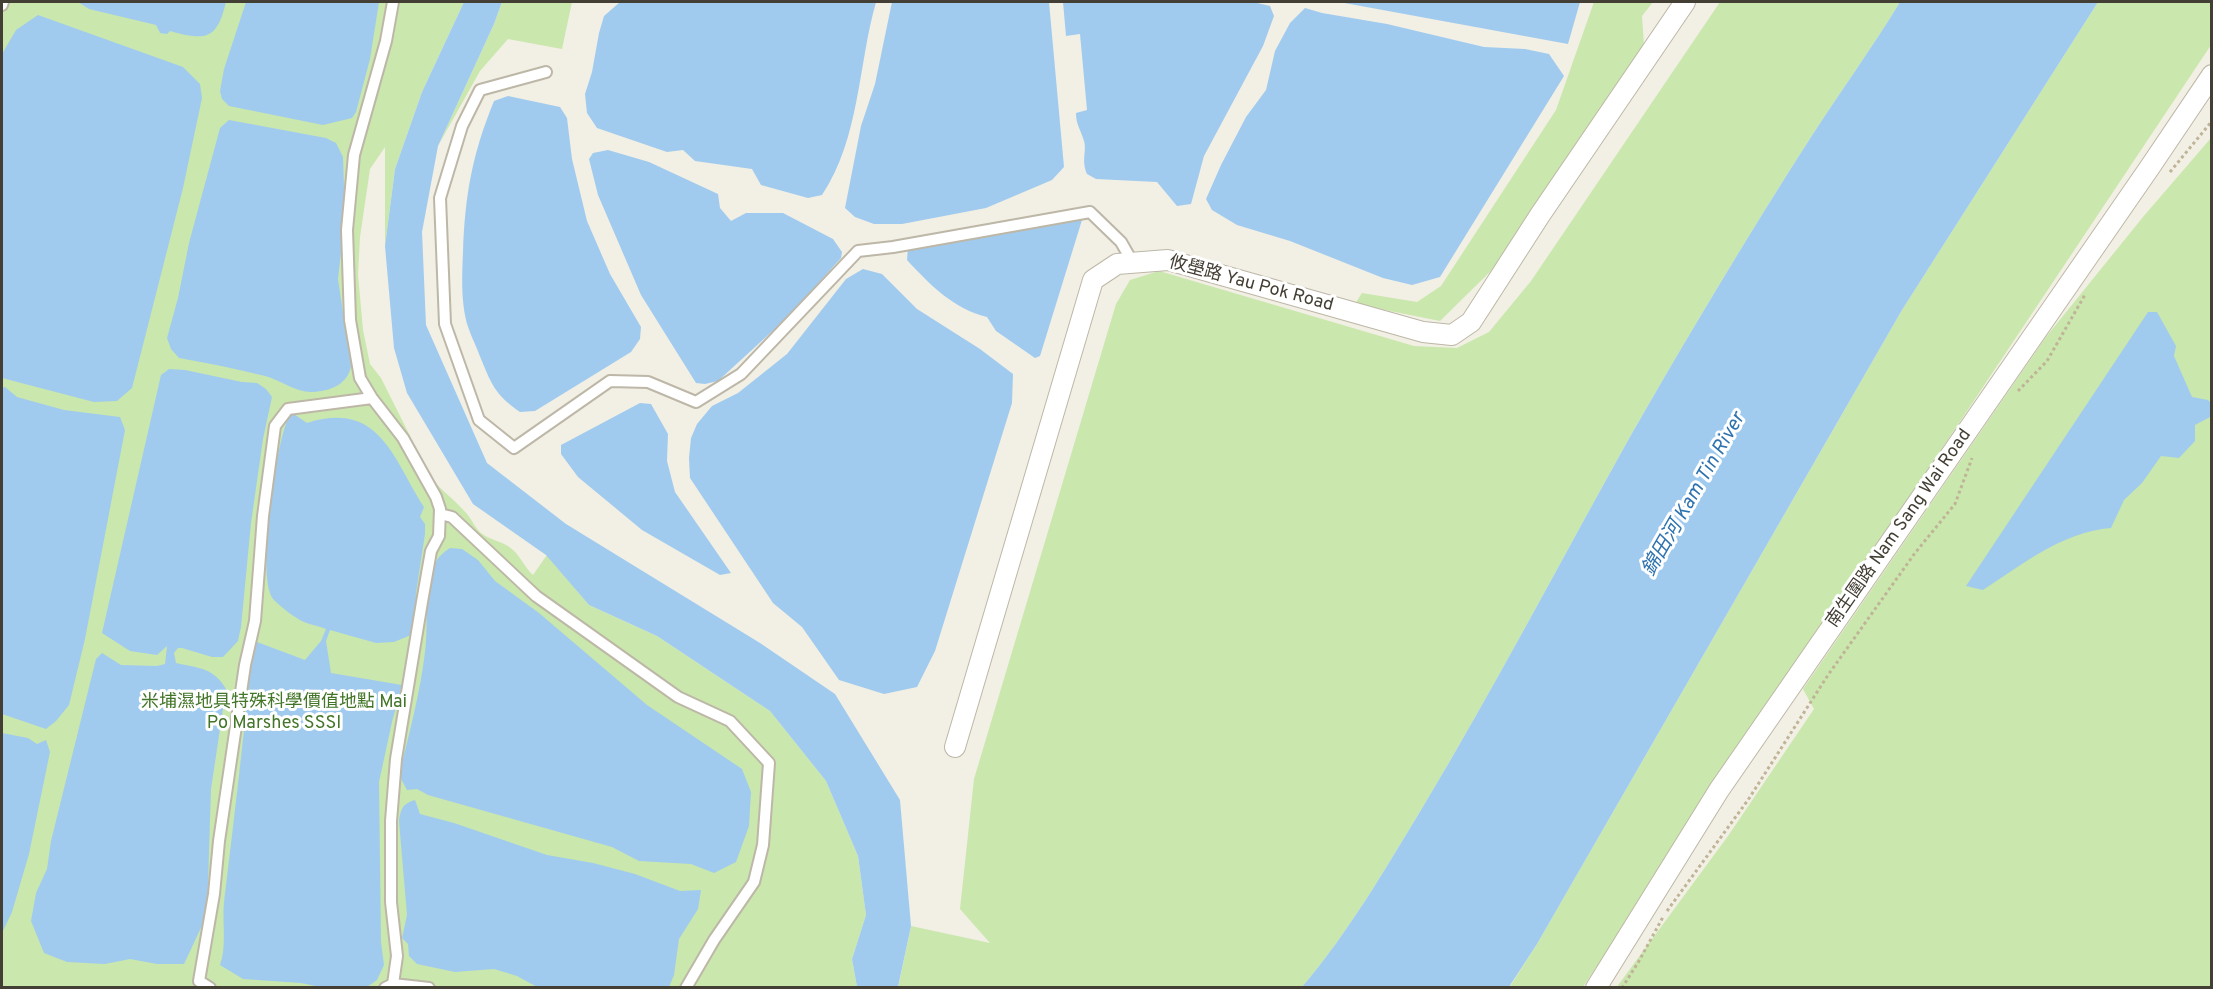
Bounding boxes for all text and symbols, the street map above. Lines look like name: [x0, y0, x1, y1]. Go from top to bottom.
street label: 攸壆路 Yau Pok Road: [1166, 253, 1336, 317]
water label: 錦田河 Kam Tin River: [1638, 409, 1752, 581]
street label: 南生圍路 Nam Sang Wai Road: [1823, 426, 1977, 632]
park label: 米埔濕地具特殊科學價值地點 Mai Po Marshes SSSI: [141, 692, 407, 734]

